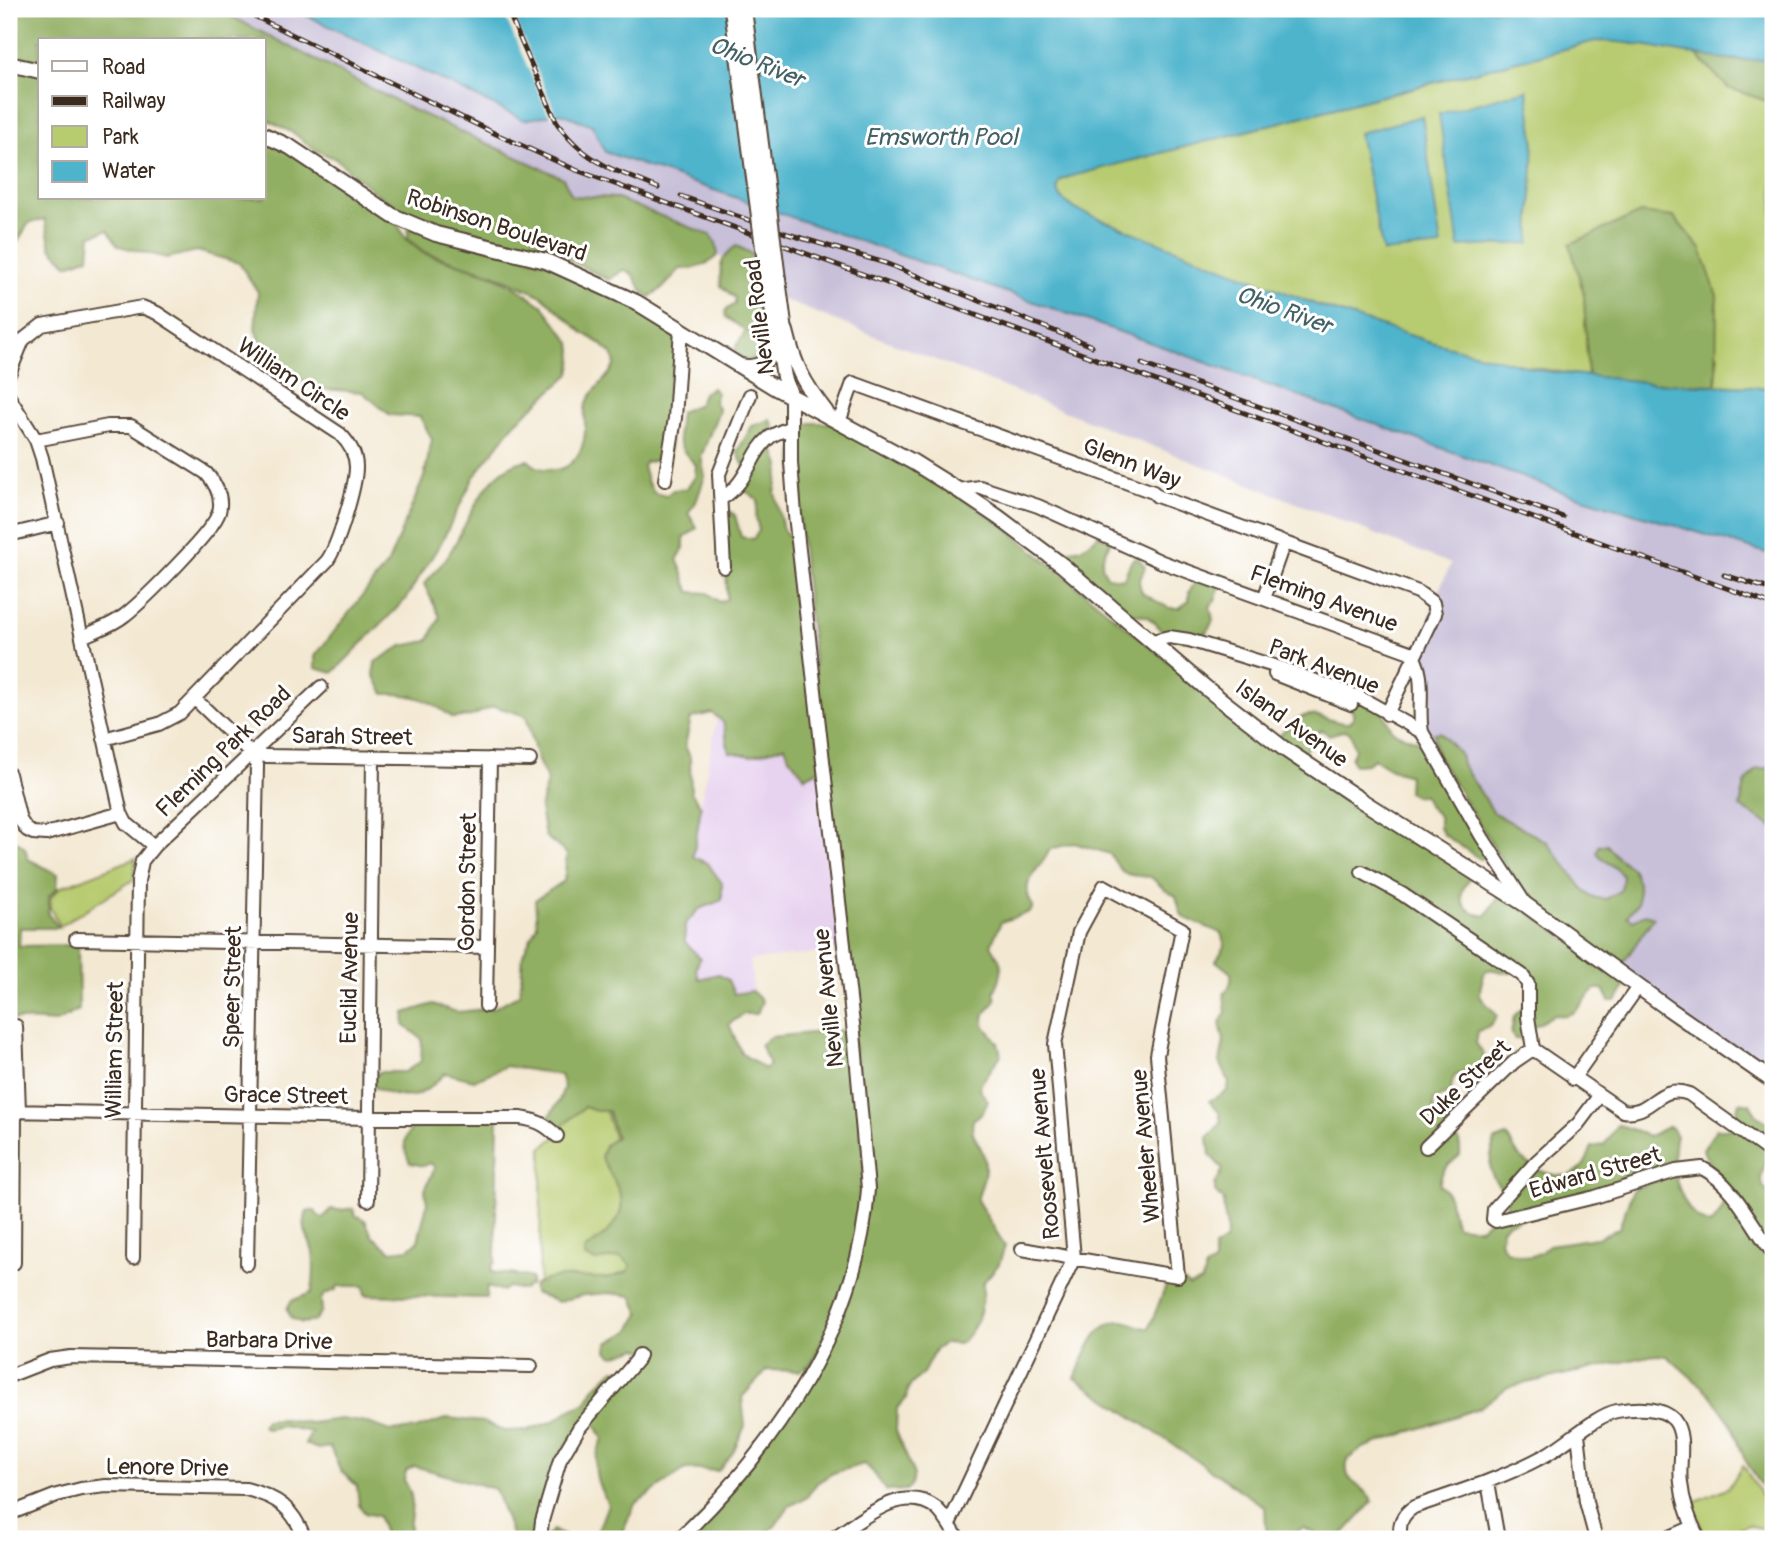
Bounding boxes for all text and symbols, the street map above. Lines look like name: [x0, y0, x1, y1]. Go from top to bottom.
water label: Ohio River: [705, 30, 811, 96]
legend: [38, 38, 266, 200]
text: Road: [102, 54, 146, 81]
text: Railway: [102, 88, 166, 115]
water label: Emsworth Pool: [865, 123, 1020, 152]
text: Park: [102, 124, 139, 151]
text: Water: [102, 158, 156, 185]
street label: Robinson Boulevard: [403, 183, 591, 268]
street label: Neville Road: [738, 257, 781, 376]
water label: Ohio River: [1232, 280, 1339, 342]
street label: William Circle: [232, 331, 356, 428]
street label: Glenn Way: [1079, 432, 1185, 495]
street label: Fleming Avenue: [1246, 558, 1402, 639]
street label: Park Avenue: [1264, 632, 1384, 701]
street label: Island Avenue: [1230, 673, 1354, 774]
street label: Fleming Park Road: [150, 679, 297, 823]
street label: Sarah Street: [291, 721, 414, 752]
street label: Gordon Street: [452, 812, 483, 952]
street label: Euclid Avenue: [334, 911, 365, 1044]
street label: Speer Street: [217, 925, 248, 1049]
street label: Neville Avenue: [807, 927, 850, 1069]
street label: William Street: [99, 980, 130, 1119]
street label: Duke Street: [1414, 1032, 1517, 1132]
street label: Roosevelt Avenue: [1023, 1066, 1066, 1241]
street label: Wheeler Avenue: [1124, 1067, 1167, 1224]
street label: Grace Street: [223, 1080, 349, 1111]
street label: Edward Street: [1526, 1140, 1665, 1205]
street label: Barbara Drive: [205, 1325, 333, 1356]
street label: Lenore Drive: [105, 1452, 229, 1483]

